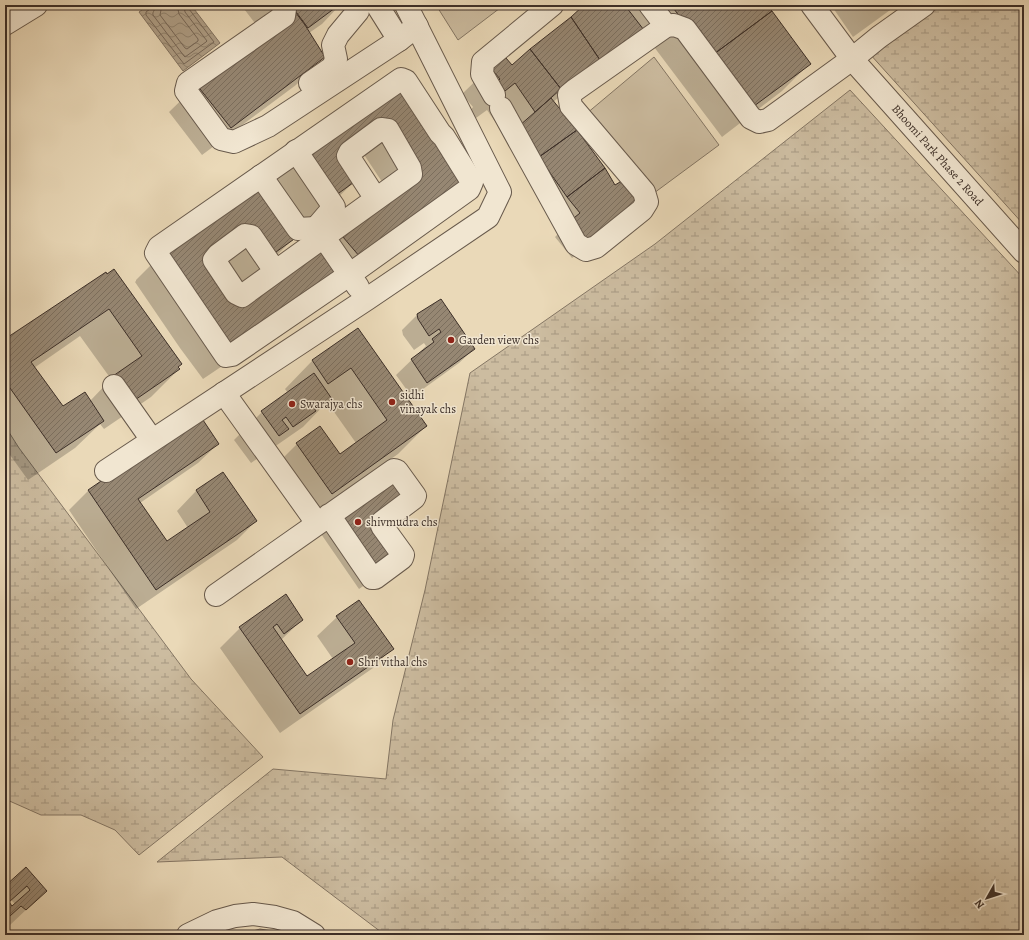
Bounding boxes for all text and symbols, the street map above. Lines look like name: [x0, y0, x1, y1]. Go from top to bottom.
street label: Bhoomi Park Phase 2 Road: [888, 101, 987, 210]
place label: Garden view chs: [459, 332, 539, 348]
marker: Garden view chs: [446, 335, 456, 345]
place label: sidhi vinayak chs: [399, 387, 456, 417]
place label: Swarajya chs: [300, 396, 363, 412]
marker: sidhi vinayak chs: [387, 397, 397, 407]
marker: Swarajya chs: [287, 399, 297, 409]
place label: shivmudra chs: [366, 514, 438, 530]
marker: shivmudra chs: [353, 517, 363, 527]
place label: Shri vithal chs: [358, 654, 427, 670]
marker: Shri vithal chs: [345, 657, 355, 667]
north arrow: [967, 878, 1007, 918]
text: N: [971, 896, 988, 912]

